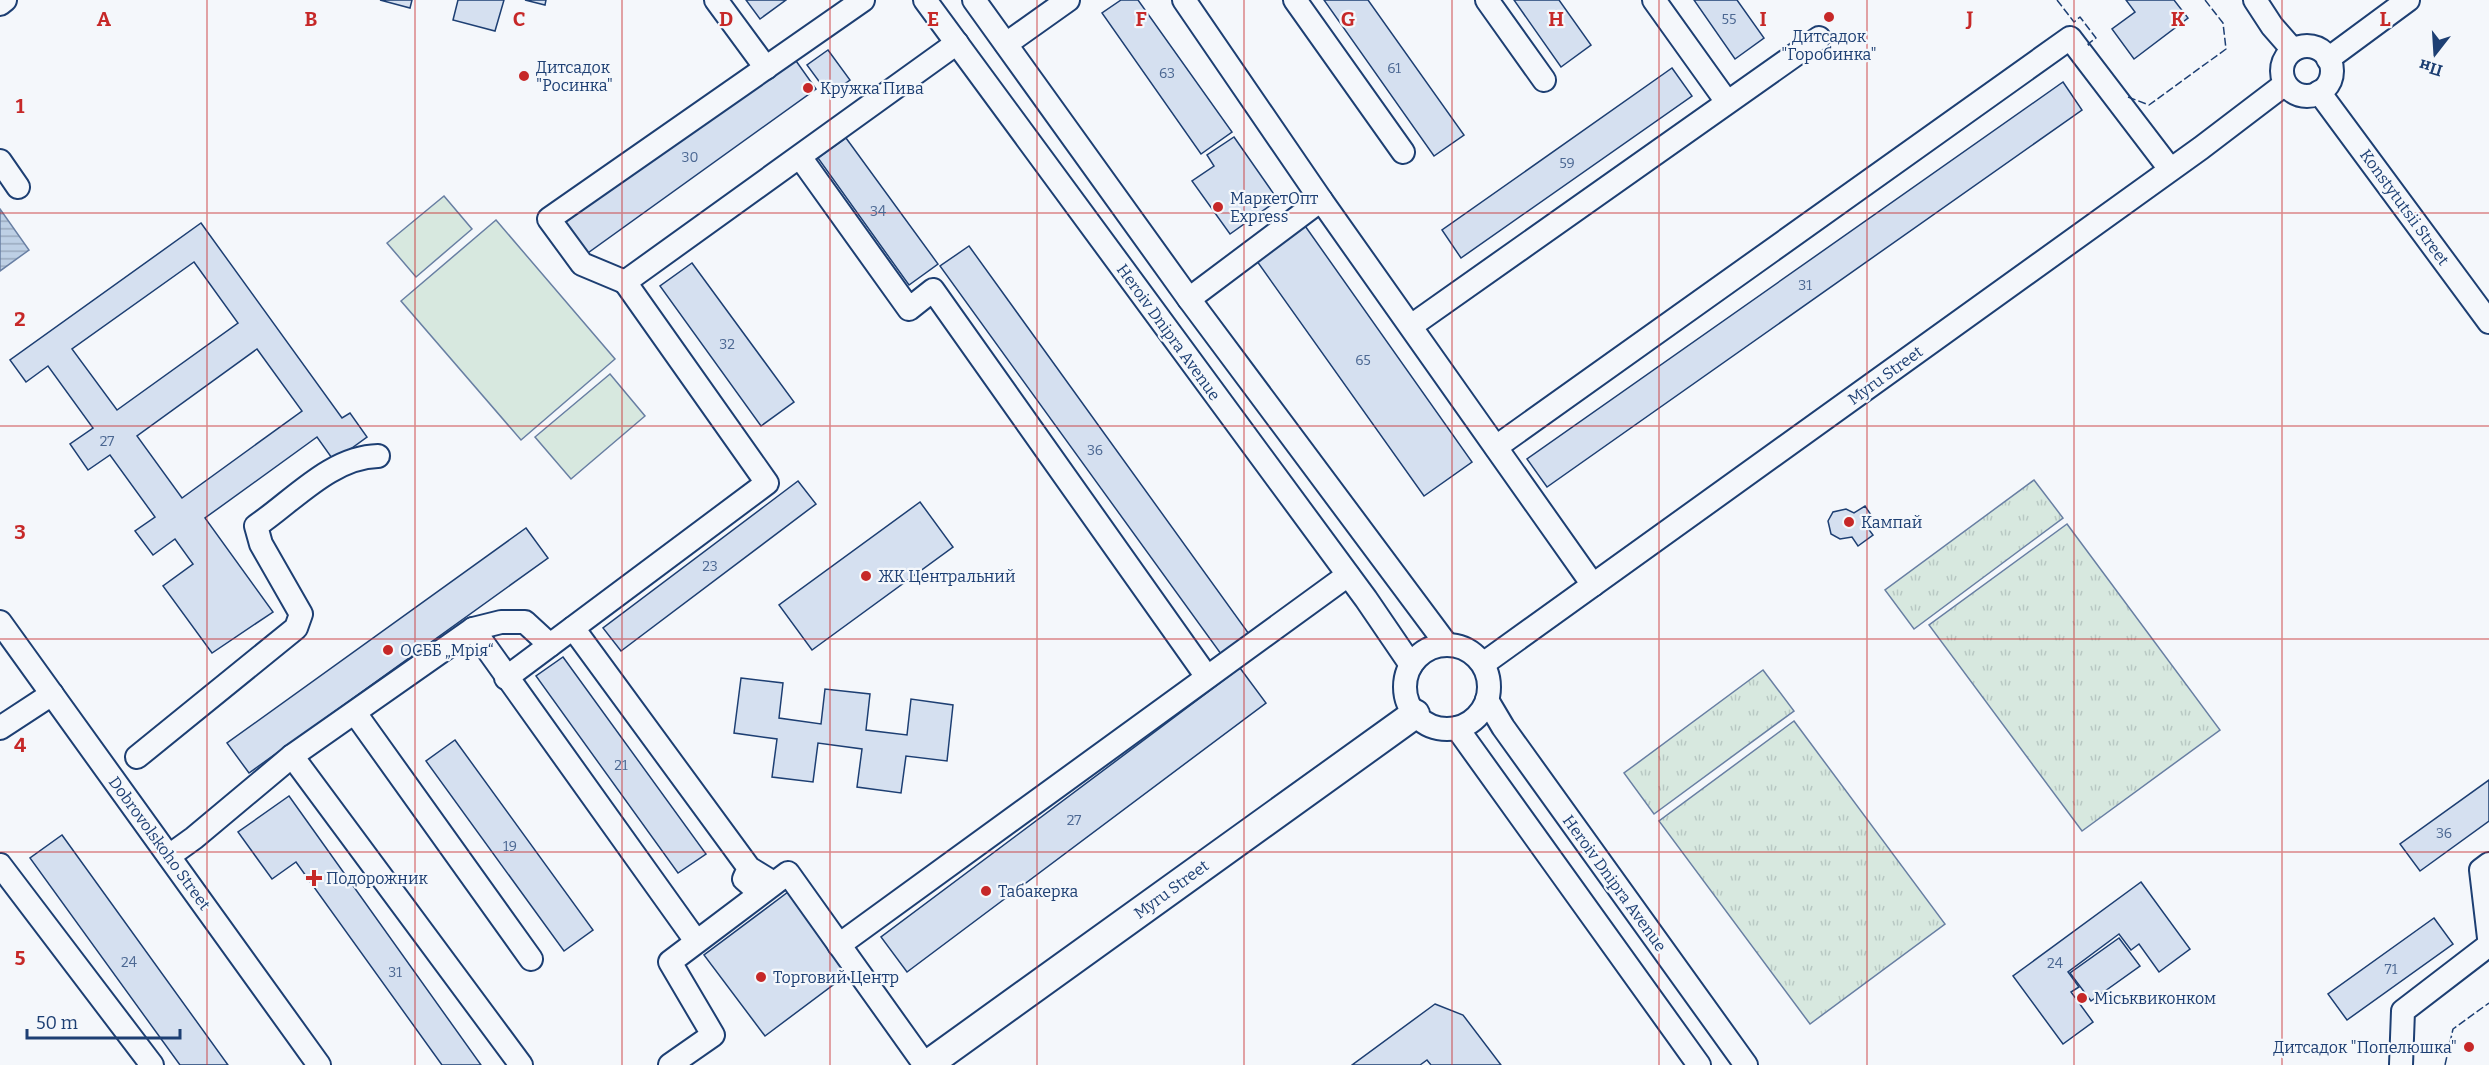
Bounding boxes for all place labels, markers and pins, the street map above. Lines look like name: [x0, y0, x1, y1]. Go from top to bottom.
marker: Дитсадок "Горобинка": [1822, 10, 1836, 24]
place label: Дитсадок "Горобинка": [1781, 27, 1877, 64]
place label: Дитсадок "Росинка": [536, 58, 613, 95]
marker: Дитсадок "Росинка": [517, 69, 531, 83]
place label: Кружка Пива: [820, 79, 924, 98]
marker: Кружка Пива: [801, 81, 815, 95]
place label: МаркетОпт Express: [1230, 189, 1318, 226]
marker: МаркетОпт Express: [1211, 200, 1225, 214]
place label: Кампай: [1861, 513, 1922, 532]
marker: Кампай: [1842, 515, 1856, 529]
place label: ЖК Центральний: [878, 567, 1016, 586]
marker: ЖК Центральний: [859, 569, 873, 583]
place label: ОСББ „Мрія“: [400, 641, 494, 660]
marker: ОСББ „Мрія“: [381, 643, 395, 657]
place label: Подорожник: [326, 869, 428, 888]
marker: Подорожник: [307, 871, 321, 885]
place label: Табакерка: [998, 882, 1078, 901]
marker: Табакерка: [979, 884, 993, 898]
place label: Торговий Центр: [773, 968, 899, 987]
marker: Торговий Центр: [754, 970, 768, 984]
place label: Міськвиконком: [2094, 989, 2216, 1008]
marker: Міськвиконком: [2075, 991, 2089, 1005]
place label: Дитсадок "Попелюшка": [2273, 1038, 2457, 1057]
marker: Дитсадок "Попелюшка": [2462, 1040, 2476, 1054]

